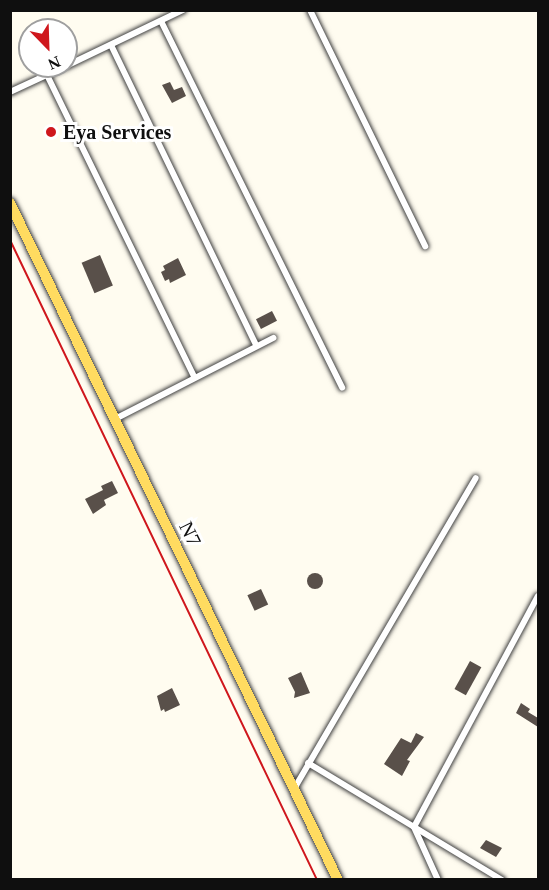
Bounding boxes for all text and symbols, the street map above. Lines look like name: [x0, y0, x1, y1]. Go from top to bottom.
north arrow: [18, 18, 78, 78]
text: N: [46, 53, 63, 73]
place label: Eya Services: [63, 120, 171, 144]
marker: Eya Services: [44, 125, 58, 139]
street label: N7: [174, 518, 206, 550]

